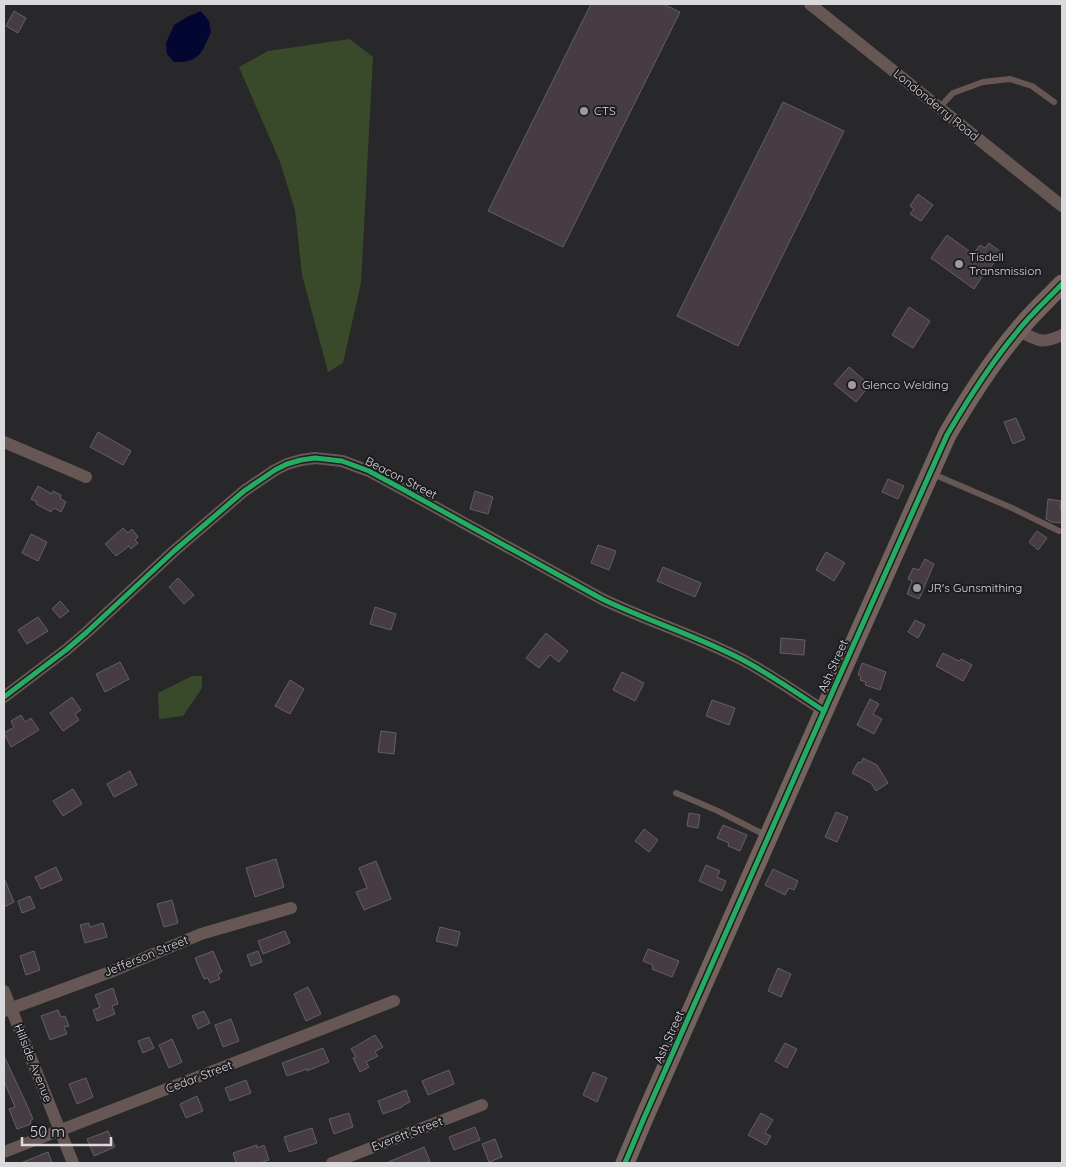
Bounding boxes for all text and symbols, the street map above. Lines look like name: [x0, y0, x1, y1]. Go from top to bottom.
street label: Londonderry Road: [891, 66, 982, 144]
place label: CTS: [594, 103, 616, 118]
marker: CTS: [578, 105, 590, 117]
place label: Tisdell Transmission: [969, 249, 1041, 278]
marker: Tisdell Transmission: [953, 258, 965, 270]
place label: Glenco Welding: [862, 377, 949, 392]
marker: Glenco Welding: [846, 379, 858, 391]
street label: Beacon Street: [363, 453, 440, 502]
place label: JR's Gunsmithing: [927, 580, 1022, 595]
marker: JR's Gunsmithing: [911, 582, 923, 594]
street label: Ash Street: [814, 637, 851, 695]
street label: Jefferson Street: [101, 932, 190, 979]
street label: Ash Street: [650, 1008, 687, 1066]
street label: Hillside Avenue: [11, 1021, 56, 1104]
street label: Cedar Street: [164, 1057, 234, 1096]
street label: Everett Street: [369, 1113, 445, 1154]
scale bar: [22, 1114, 111, 1146]
text: 50 m: [30, 1122, 65, 1141]

